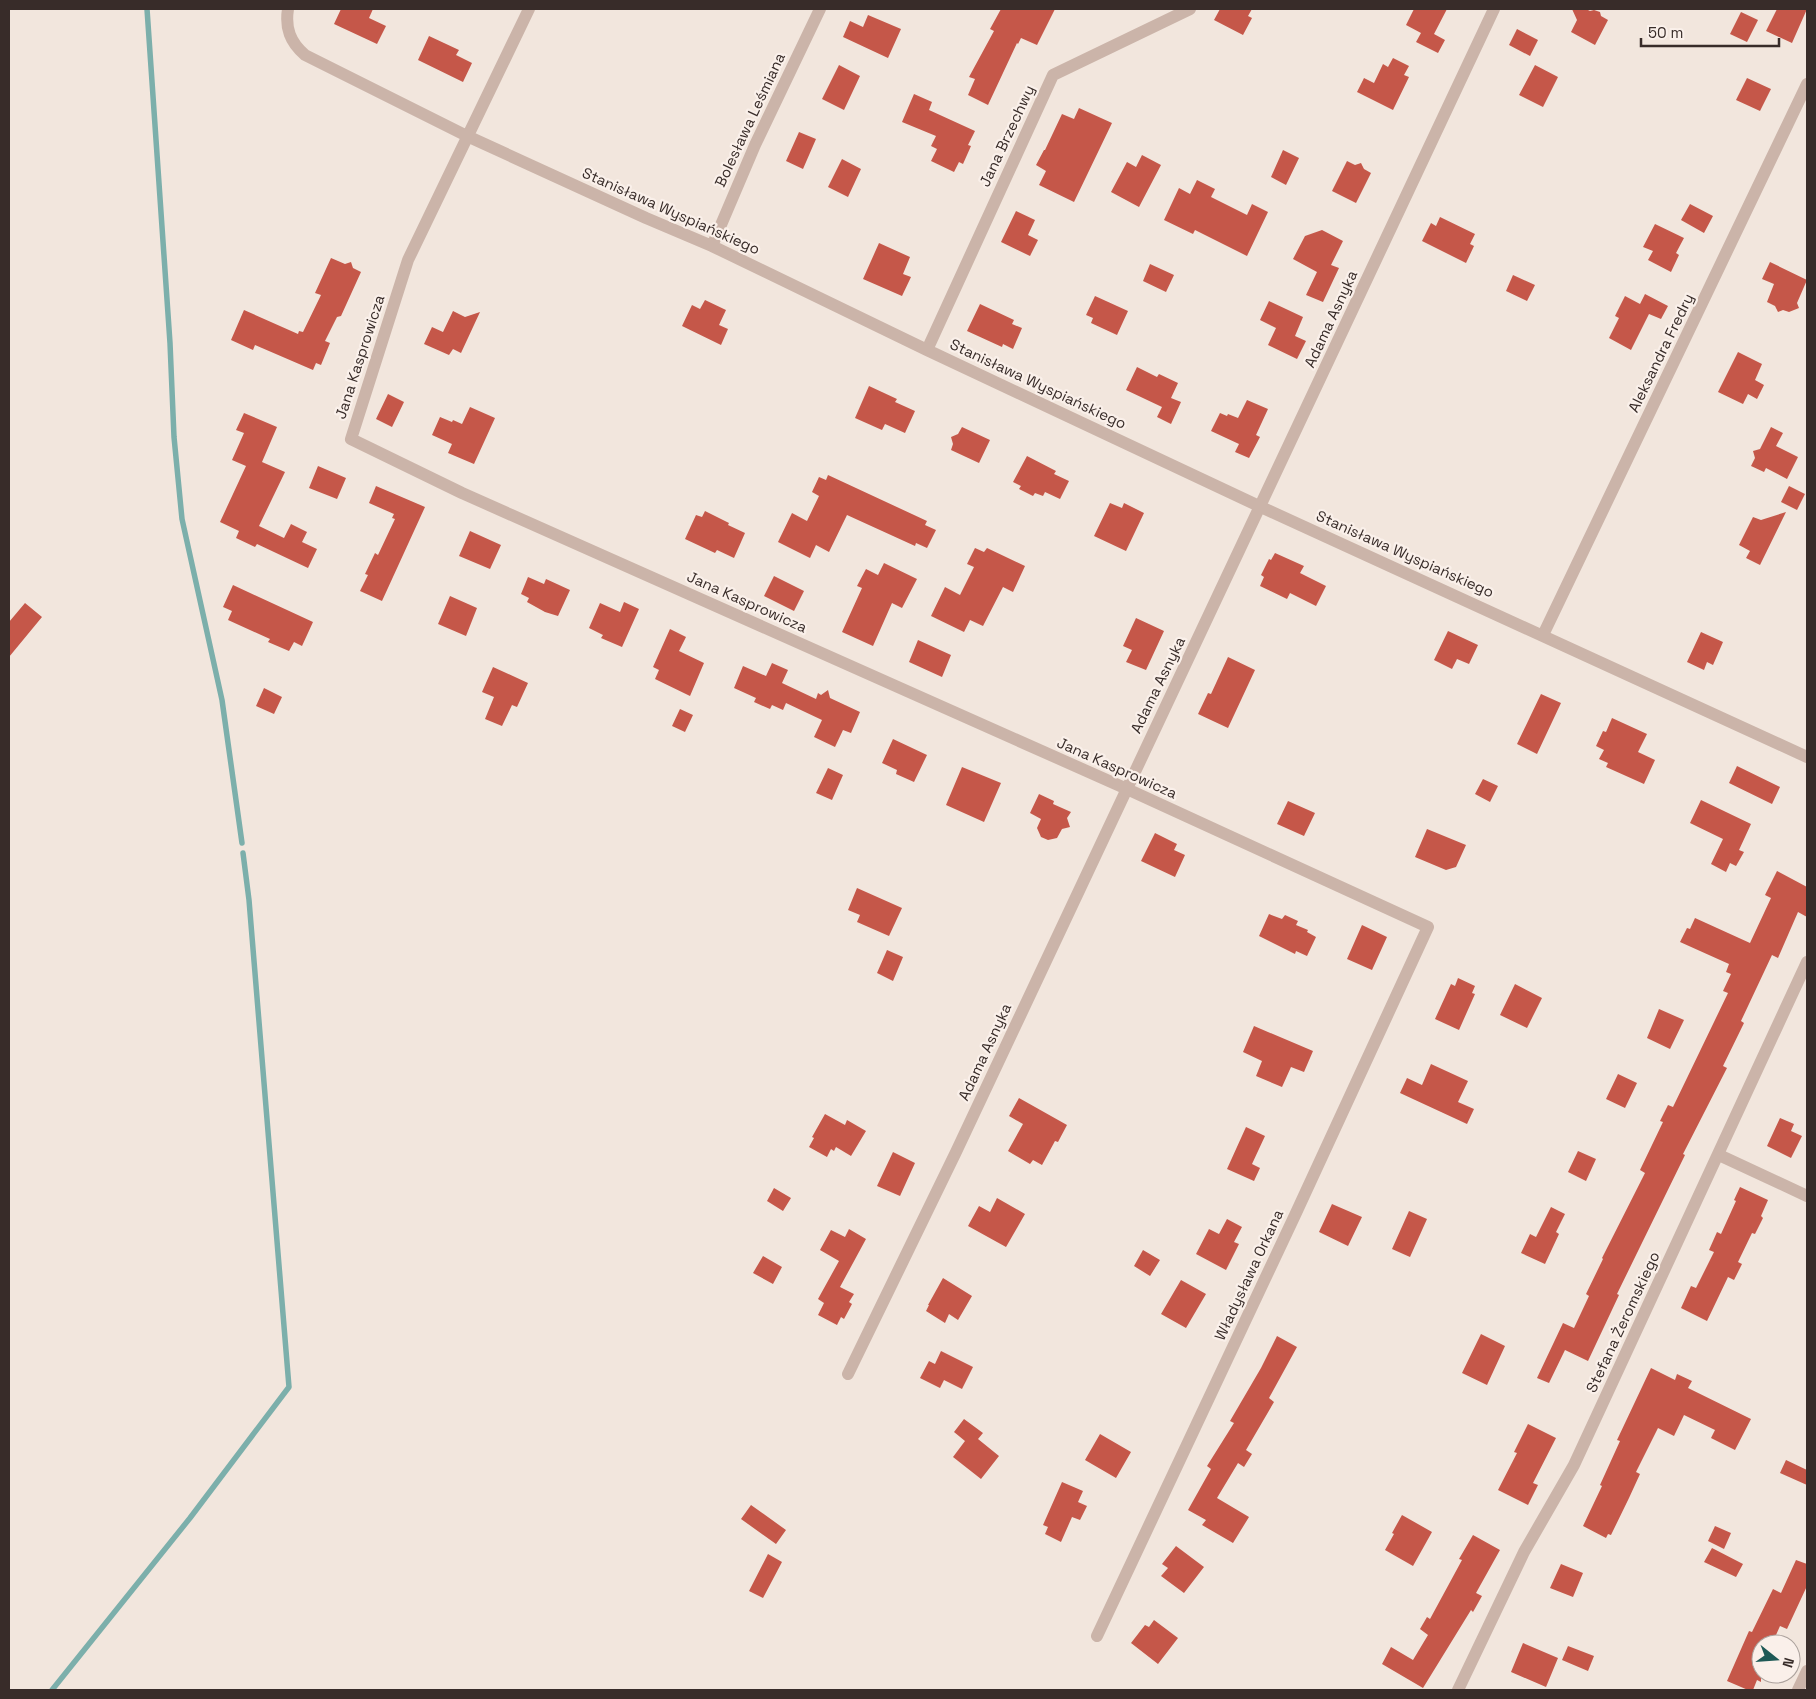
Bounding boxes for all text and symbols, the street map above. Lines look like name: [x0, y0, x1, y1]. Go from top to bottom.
scale bar: [1641, 15, 1778, 47]
text: 50 m: [1648, 23, 1683, 42]
street label: Bolesława Leśmiana: [710, 49, 789, 190]
street label: Jana Brzechwy: [975, 82, 1038, 190]
street label: Stanisława Wyspiańskiego: [579, 163, 763, 258]
street label: Adama Asnyka: [1300, 267, 1362, 370]
street label: Aleksandra Fredry: [1624, 290, 1698, 415]
street label: Jana Kasprowicza: [330, 292, 389, 421]
street label: Stanisława Wyspiańskiego: [947, 334, 1129, 433]
street label: Stanisława Wyspiańskiego: [1313, 506, 1497, 601]
street label: Jana Kasprowicza: [684, 567, 811, 637]
street label: Adama Asnyka: [1126, 633, 1189, 736]
street label: Jana Kasprowicza: [1054, 733, 1181, 803]
street label: Adama Asnyka: [954, 1000, 1016, 1103]
street label: Władysława Orkana: [1210, 1206, 1287, 1343]
street label: Stefana Żeromskiego: [1582, 1248, 1664, 1395]
north arrow: [1751, 1634, 1801, 1684]
text: N: [1778, 1656, 1798, 1670]

